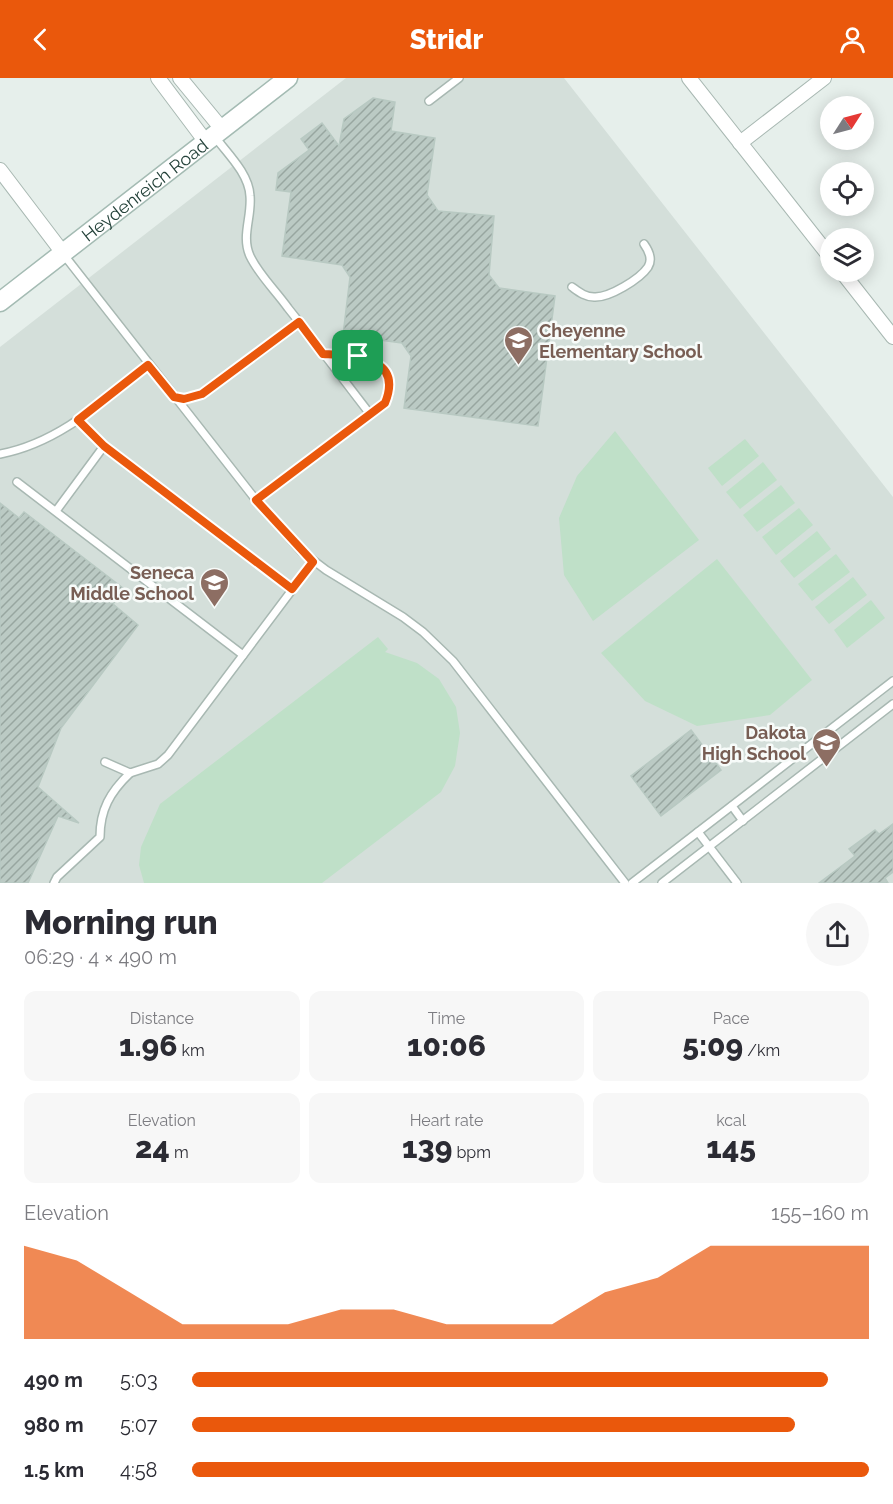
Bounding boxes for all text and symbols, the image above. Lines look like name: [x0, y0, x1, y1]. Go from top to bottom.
icon: back: [24, 23, 57, 56]
icon: person: [836, 23, 869, 56]
text: Stridr: [410, 24, 483, 55]
north arrow: [820, 96, 874, 150]
map controls: [820, 96, 874, 282]
street label: Heydenreich Road: [77, 134, 212, 245]
button: locate: [820, 162, 874, 216]
button: layers: [820, 228, 874, 282]
place label: Cheyenne Elementary School: [539, 320, 703, 362]
school or university icon: Cheyenne Elementary School: [502, 324, 534, 366]
pin: [332, 330, 383, 381]
icon: arrive: [341, 339, 374, 372]
place label: Seneca Middle School: [70, 562, 194, 604]
school or university icon: Seneca Middle School: [199, 566, 231, 608]
place label: Dakota High School: [702, 722, 806, 764]
school or university icon: Dakota High School: [811, 726, 843, 768]
text: Morning run: [24, 903, 218, 942]
button: share: [806, 903, 869, 966]
text: 06:29 · 4 × 490 m: [24, 945, 177, 969]
text: Distance: [130, 1009, 194, 1028]
text: Time: [428, 1009, 465, 1028]
text: Pace: [713, 1009, 750, 1028]
text: 1.96: [119, 1028, 178, 1063]
text: 10:06: [407, 1028, 486, 1063]
text: 5:09: [682, 1028, 743, 1063]
text: km: [178, 1041, 205, 1060]
text: /km: [743, 1041, 780, 1060]
text: Elevation: [128, 1111, 196, 1130]
text: Heart rate: [410, 1111, 483, 1130]
text: kcal: [716, 1111, 746, 1130]
text: 24: [135, 1130, 170, 1165]
text: 139: [402, 1130, 452, 1165]
text: 145: [706, 1130, 756, 1165]
text: m: [170, 1143, 189, 1162]
text: bpm: [452, 1143, 491, 1162]
text: Elevation: [24, 1201, 109, 1225]
text: 155–160 m: [771, 1201, 869, 1225]
text: 490 m: [24, 1368, 83, 1392]
text: 5:03: [120, 1368, 158, 1392]
text: 980 m: [24, 1413, 84, 1437]
text: 5:07: [120, 1413, 157, 1437]
text: 1.5 km: [24, 1458, 84, 1482]
text: 4:58: [120, 1458, 157, 1482]

